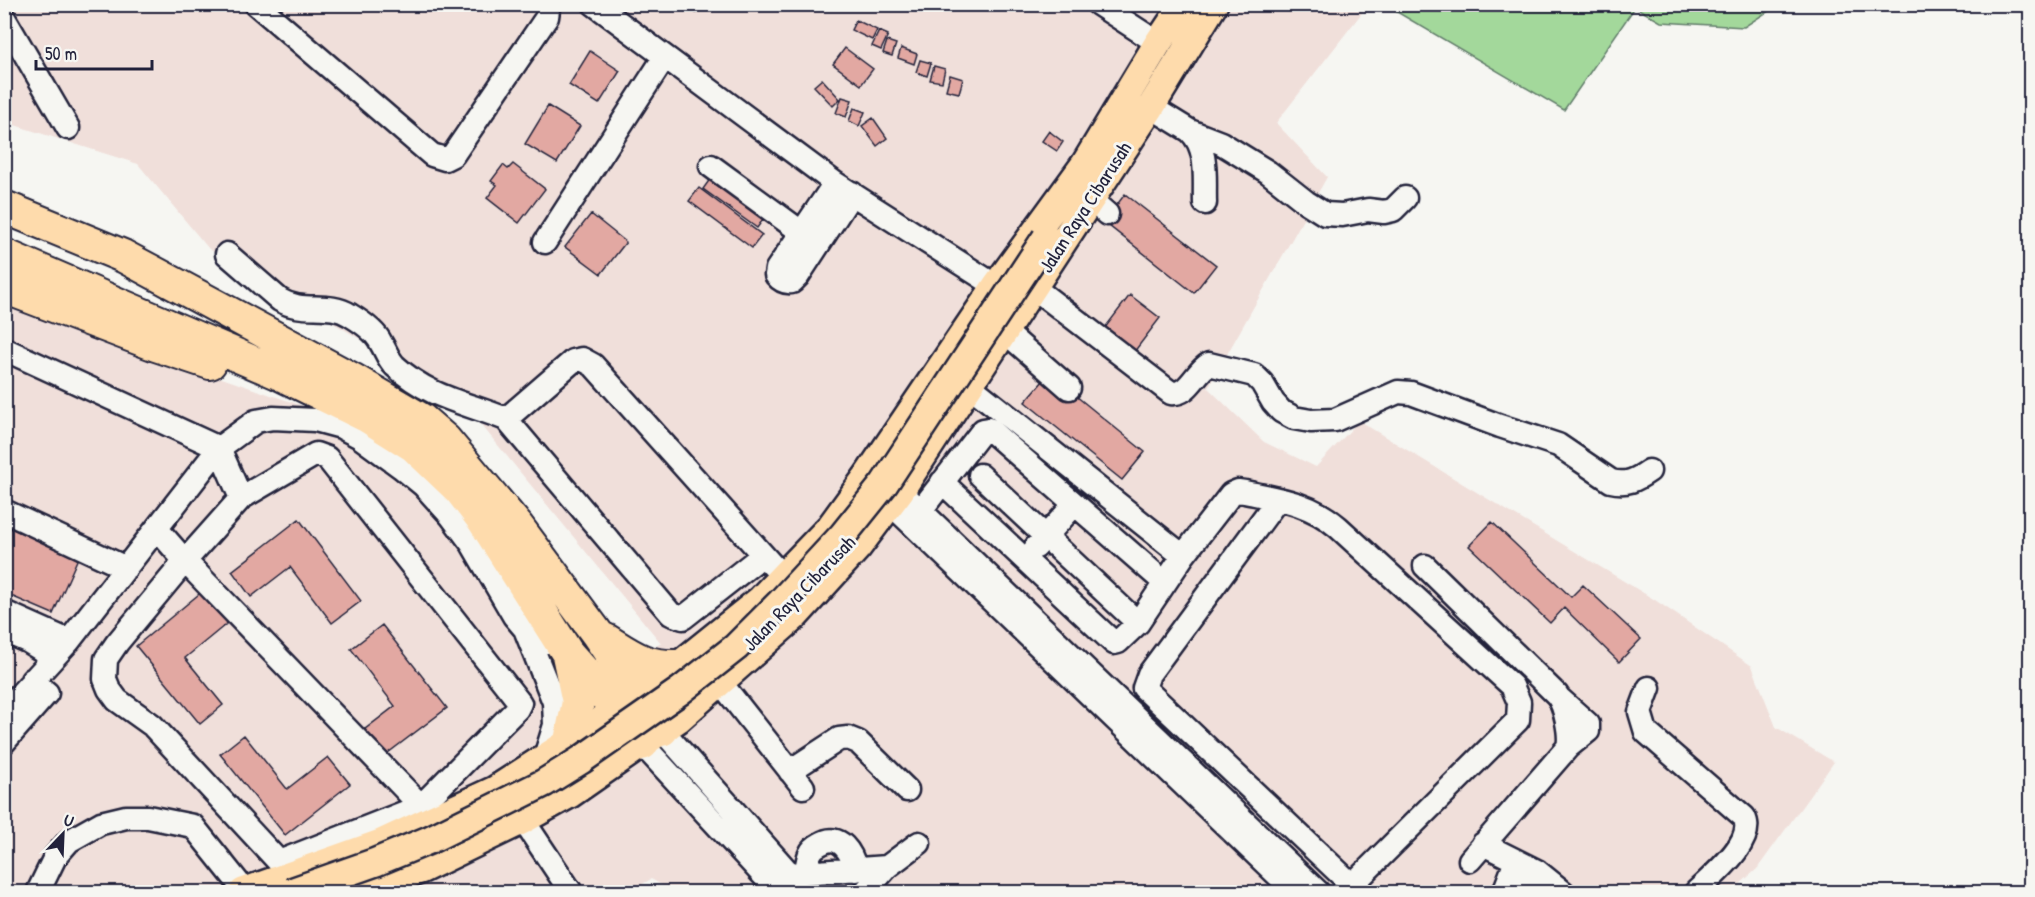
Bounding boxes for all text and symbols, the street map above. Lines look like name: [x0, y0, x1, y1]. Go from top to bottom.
scale bar: [36, 33, 152, 71]
text: 50 m: [45, 41, 77, 66]
street label: Jalan Raya Cibarusah: [1032, 136, 1137, 277]
street label: Jalan Raya Cibarusah: [736, 529, 861, 656]
north arrow: [33, 804, 93, 864]
text: U: [61, 808, 77, 832]

